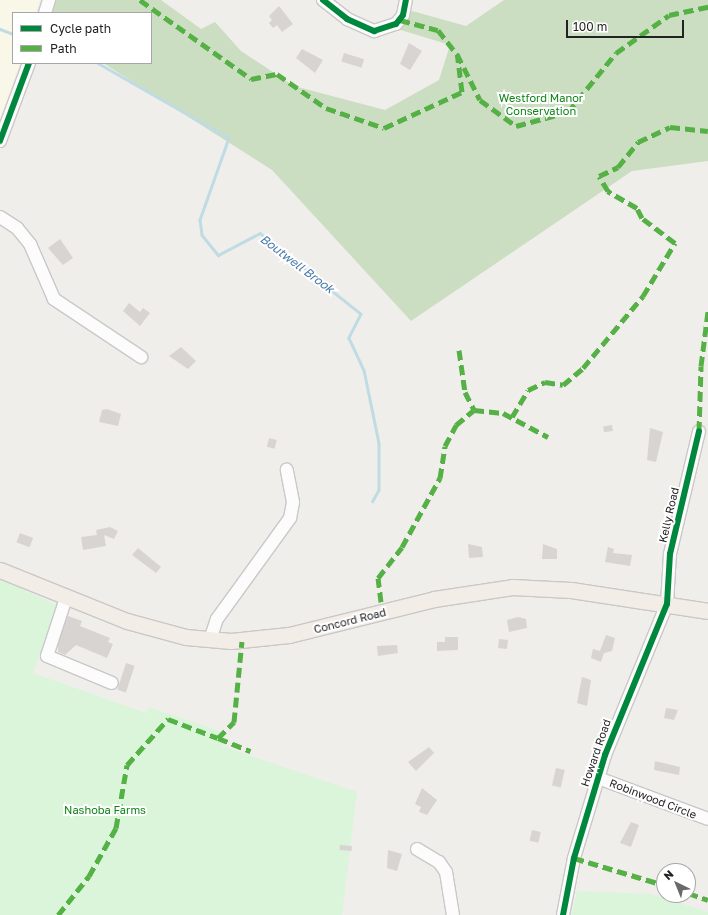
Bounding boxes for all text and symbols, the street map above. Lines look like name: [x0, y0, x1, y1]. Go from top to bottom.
legend: [12, 12, 152, 64]
scale bar: [568, 12, 686, 38]
text: 100 m: [573, 19, 607, 34]
text: Cycle path: [50, 21, 111, 36]
text: Path: [50, 41, 77, 56]
park label: Westford Manor Conservation: [499, 92, 583, 118]
water label: Boutwell Brook: [257, 232, 337, 296]
street label: Kelly Road: [656, 486, 682, 544]
street label: Concord Road: [312, 606, 388, 636]
street label: Howard Road: [578, 718, 614, 788]
street label: Robinwood Circle: [608, 776, 698, 822]
park label: Nashoba Farms: [64, 803, 146, 817]
north arrow: [656, 863, 696, 903]
text: N: [661, 867, 676, 882]

